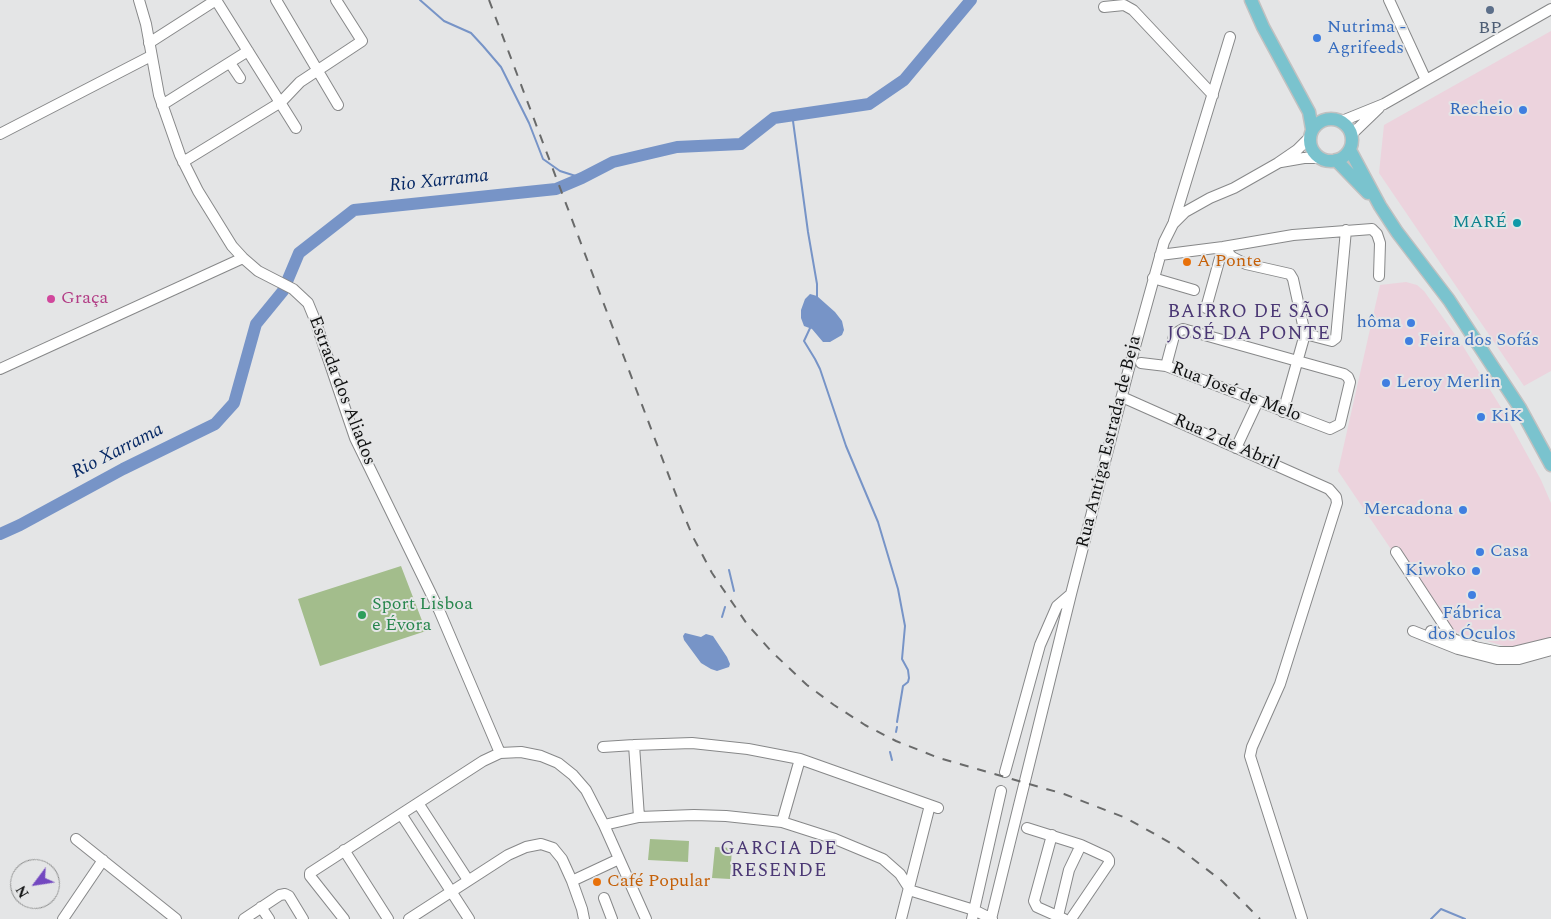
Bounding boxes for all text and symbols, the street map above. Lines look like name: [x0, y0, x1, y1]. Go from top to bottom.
marker: BP: [1484, 4, 1496, 16]
place label: Nutrima - Agrifeeds: [1327, 17, 1406, 59]
place label: BP: [1478, 18, 1502, 40]
marker: Nutrima - Agrifeeds: [1311, 32, 1323, 44]
place label: Recheio: [1449, 99, 1513, 121]
marker: Recheio: [1517, 104, 1529, 116]
water label: Rio Xarrama: [388, 165, 490, 199]
place label: MARÉ: [1453, 212, 1507, 234]
marker: MARÉ: [1511, 217, 1523, 229]
place label: A Ponte: [1197, 251, 1261, 273]
marker: A Ponte: [1181, 256, 1193, 268]
place label: Graça: [61, 288, 108, 310]
marker: Graça: [45, 293, 57, 305]
district label: BAIRRO DE SÃO JOSÉ DA PONTE: [1165, 302, 1333, 346]
place label: hôma: [1357, 312, 1401, 334]
street label: Estrada dos Aliados: [303, 313, 379, 469]
marker: hôma: [1405, 317, 1417, 329]
place label: Feira dos Sofás: [1419, 330, 1539, 352]
street label: Rua Antiga Estrada de Beja: [1073, 334, 1147, 550]
marker: Feira dos Sofás: [1403, 335, 1415, 347]
street label: Rua José de Melo: [1168, 358, 1304, 428]
place label: Leroy Merlin: [1396, 372, 1501, 394]
marker: Leroy Merlin: [1380, 377, 1392, 389]
place label: KiK: [1491, 406, 1522, 428]
street label: Rua 2 de Abril: [1170, 410, 1282, 476]
marker: KiK: [1475, 411, 1487, 423]
water label: Rio Xarrama: [68, 419, 168, 485]
place label: Mercadona: [1363, 499, 1453, 521]
marker: Mercadona: [1457, 504, 1469, 516]
place label: Casa: [1490, 541, 1528, 563]
marker: Casa: [1474, 546, 1486, 558]
place label: Kiwoko: [1405, 560, 1466, 582]
marker: Kiwoko: [1470, 565, 1482, 577]
marker: Fábrica dos Óculos: [1466, 589, 1478, 601]
place label: Sport Lisboa e Évora: [372, 594, 473, 636]
place label: Fábrica dos Óculos: [1428, 603, 1516, 646]
marker: Sport Lisboa e Évora: [356, 609, 368, 621]
district label: GARCIA DE RESENDE: [719, 839, 839, 883]
north arrow: [10, 859, 60, 909]
place label: Café Popular: [607, 871, 710, 893]
marker: Café Popular: [591, 876, 603, 888]
text: N: [11, 881, 35, 902]

